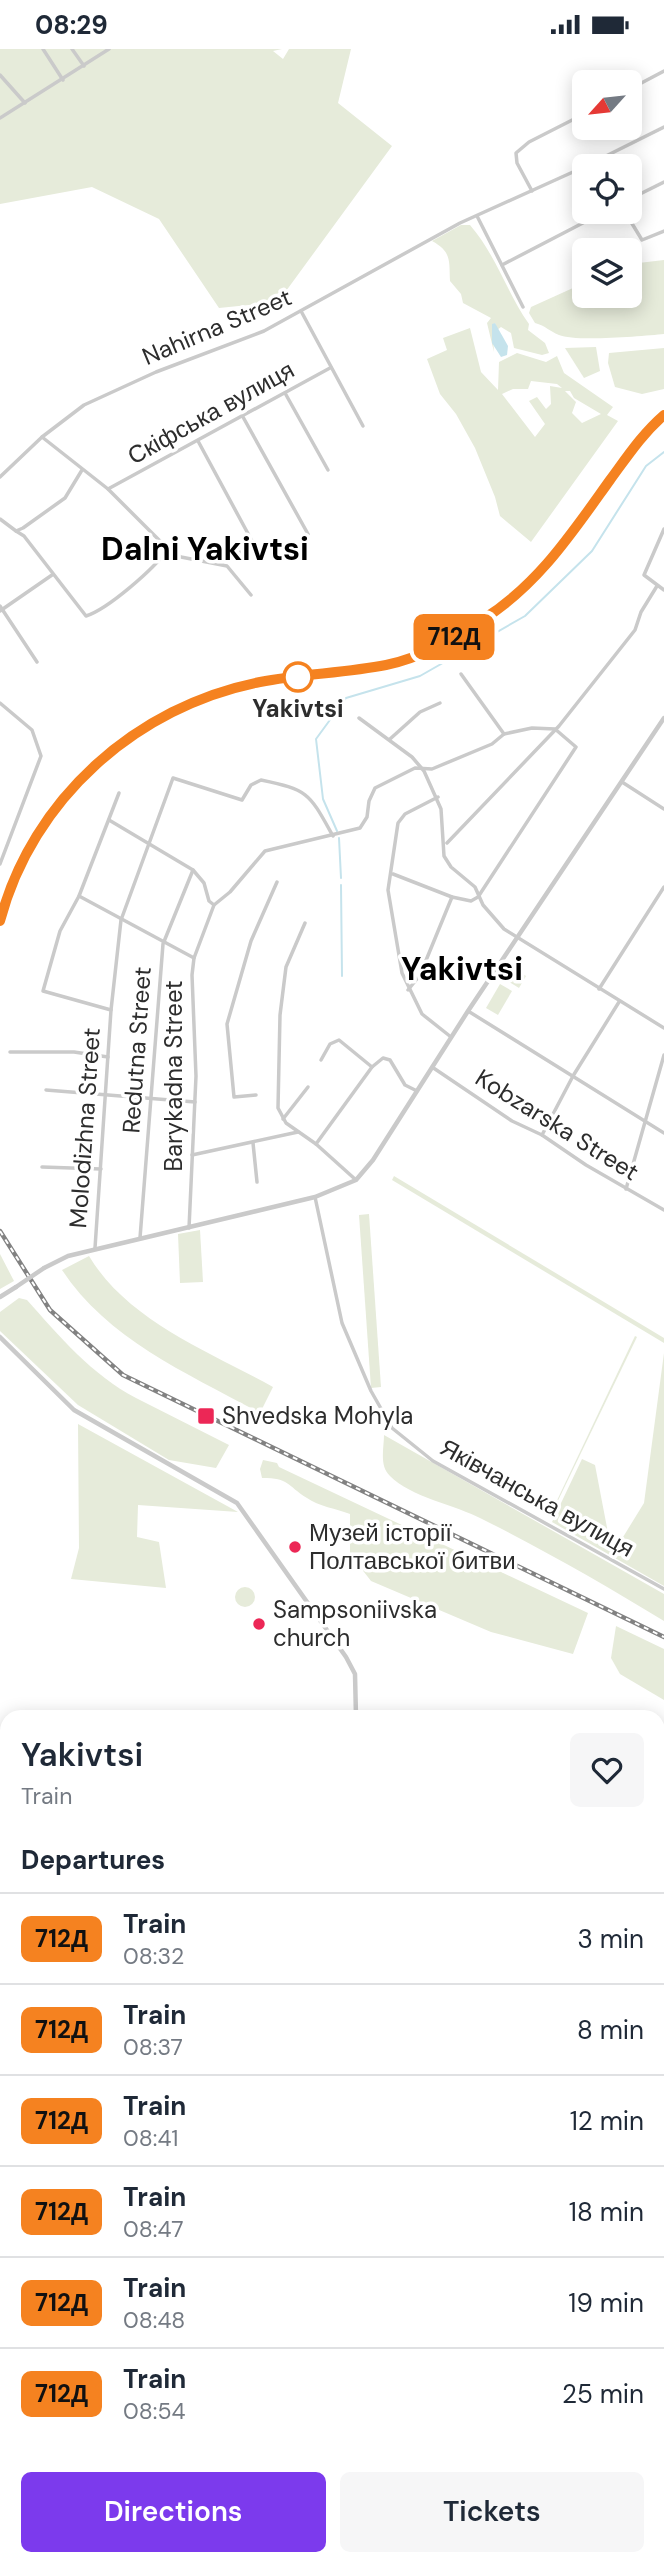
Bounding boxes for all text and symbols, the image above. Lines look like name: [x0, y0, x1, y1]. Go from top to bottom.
text: 08:29: [35, 8, 108, 42]
north arrow: [572, 70, 642, 140]
map controls: [572, 70, 642, 308]
button: locate: [572, 154, 642, 224]
button: layers: [572, 238, 642, 308]
street label: Nahirna Street: [137, 281, 296, 372]
street label: Скіфська вулиця: [122, 354, 300, 471]
district label: Dalni Yakivtsi: [101, 528, 309, 570]
line badge: 712Д: [405, 614, 503, 660]
text: 712Д: [427, 621, 481, 652]
marker: Yakivtsi: [283, 662, 313, 692]
place label: Yakivtsi: [252, 693, 344, 724]
district label: Yakivtsi: [401, 948, 523, 990]
street label: Redutna Street: [115, 966, 158, 1134]
street label: Barykadna Street: [158, 980, 189, 1172]
street label: Molodizhna Street: [62, 1027, 107, 1229]
street label: Kobzarska Street: [470, 1062, 645, 1187]
place label: Shvedska Mohyla: [222, 1400, 413, 1431]
marker: Shvedska Mohyla: [196, 1406, 216, 1426]
street label: Яківчанська вулиця: [435, 1431, 640, 1564]
place label: Музей історії Полтавської битви: [309, 1517, 516, 1576]
marker: Музей історії Полтавської битви: [287, 1539, 303, 1555]
place label: Sampsoniivska church: [273, 1594, 437, 1653]
marker: Sampsoniivska church: [251, 1616, 267, 1632]
text: Yakivtsi: [21, 1733, 143, 1776]
button: heart: [570, 1733, 644, 1807]
text: Train: [21, 1781, 72, 1811]
text: Departures: [21, 1843, 165, 1877]
text: Train: [123, 1907, 186, 1941]
text: 3 min: [577, 1922, 644, 1956]
text: 712Д: [35, 1923, 88, 1954]
text: 08:32: [123, 1941, 184, 1971]
text: Train: [123, 1998, 186, 2032]
text: 8 min: [577, 2013, 644, 2047]
text: 712Д: [35, 2014, 88, 2045]
text: 08:37: [123, 2032, 183, 2062]
text: Train: [123, 2089, 186, 2123]
text: 12 min: [570, 2104, 644, 2138]
text: 712Д: [35, 2105, 88, 2136]
text: 08:41: [123, 2123, 179, 2153]
text: Train: [123, 2180, 186, 2214]
text: 18 min: [569, 2195, 644, 2229]
text: 712Д: [35, 2196, 88, 2227]
text: 08:47: [123, 2214, 184, 2244]
text: Train: [123, 2271, 186, 2305]
text: 19 min: [568, 2286, 644, 2320]
text: 712Д: [35, 2287, 88, 2318]
text: 08:48: [123, 2305, 185, 2335]
text: Train: [123, 2362, 186, 2396]
text: 25 min: [562, 2377, 644, 2411]
text: 712Д: [35, 2378, 88, 2409]
text: 08:54: [123, 2396, 185, 2426]
button: Directions: [21, 2472, 326, 2552]
button: Tickets: [340, 2472, 644, 2552]

